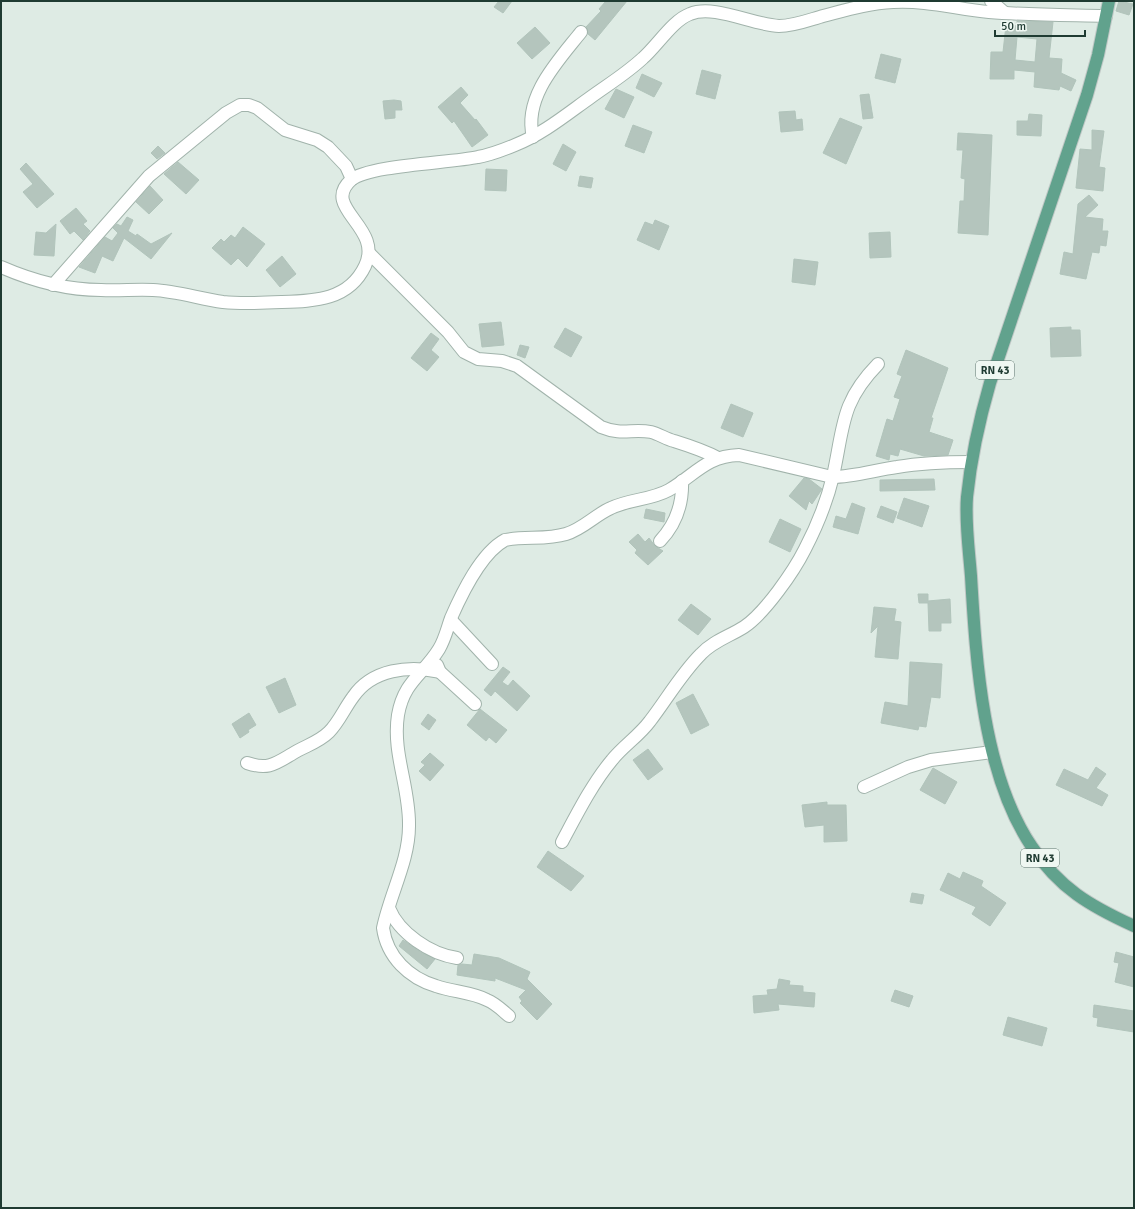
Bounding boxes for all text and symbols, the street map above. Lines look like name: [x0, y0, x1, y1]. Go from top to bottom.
scale bar: [995, 12, 1085, 38]
text: 50 m: [1001, 19, 1026, 34]
road number: RN 43: [976, 361, 1014, 379]
road number: RN 43: [1021, 849, 1059, 867]

